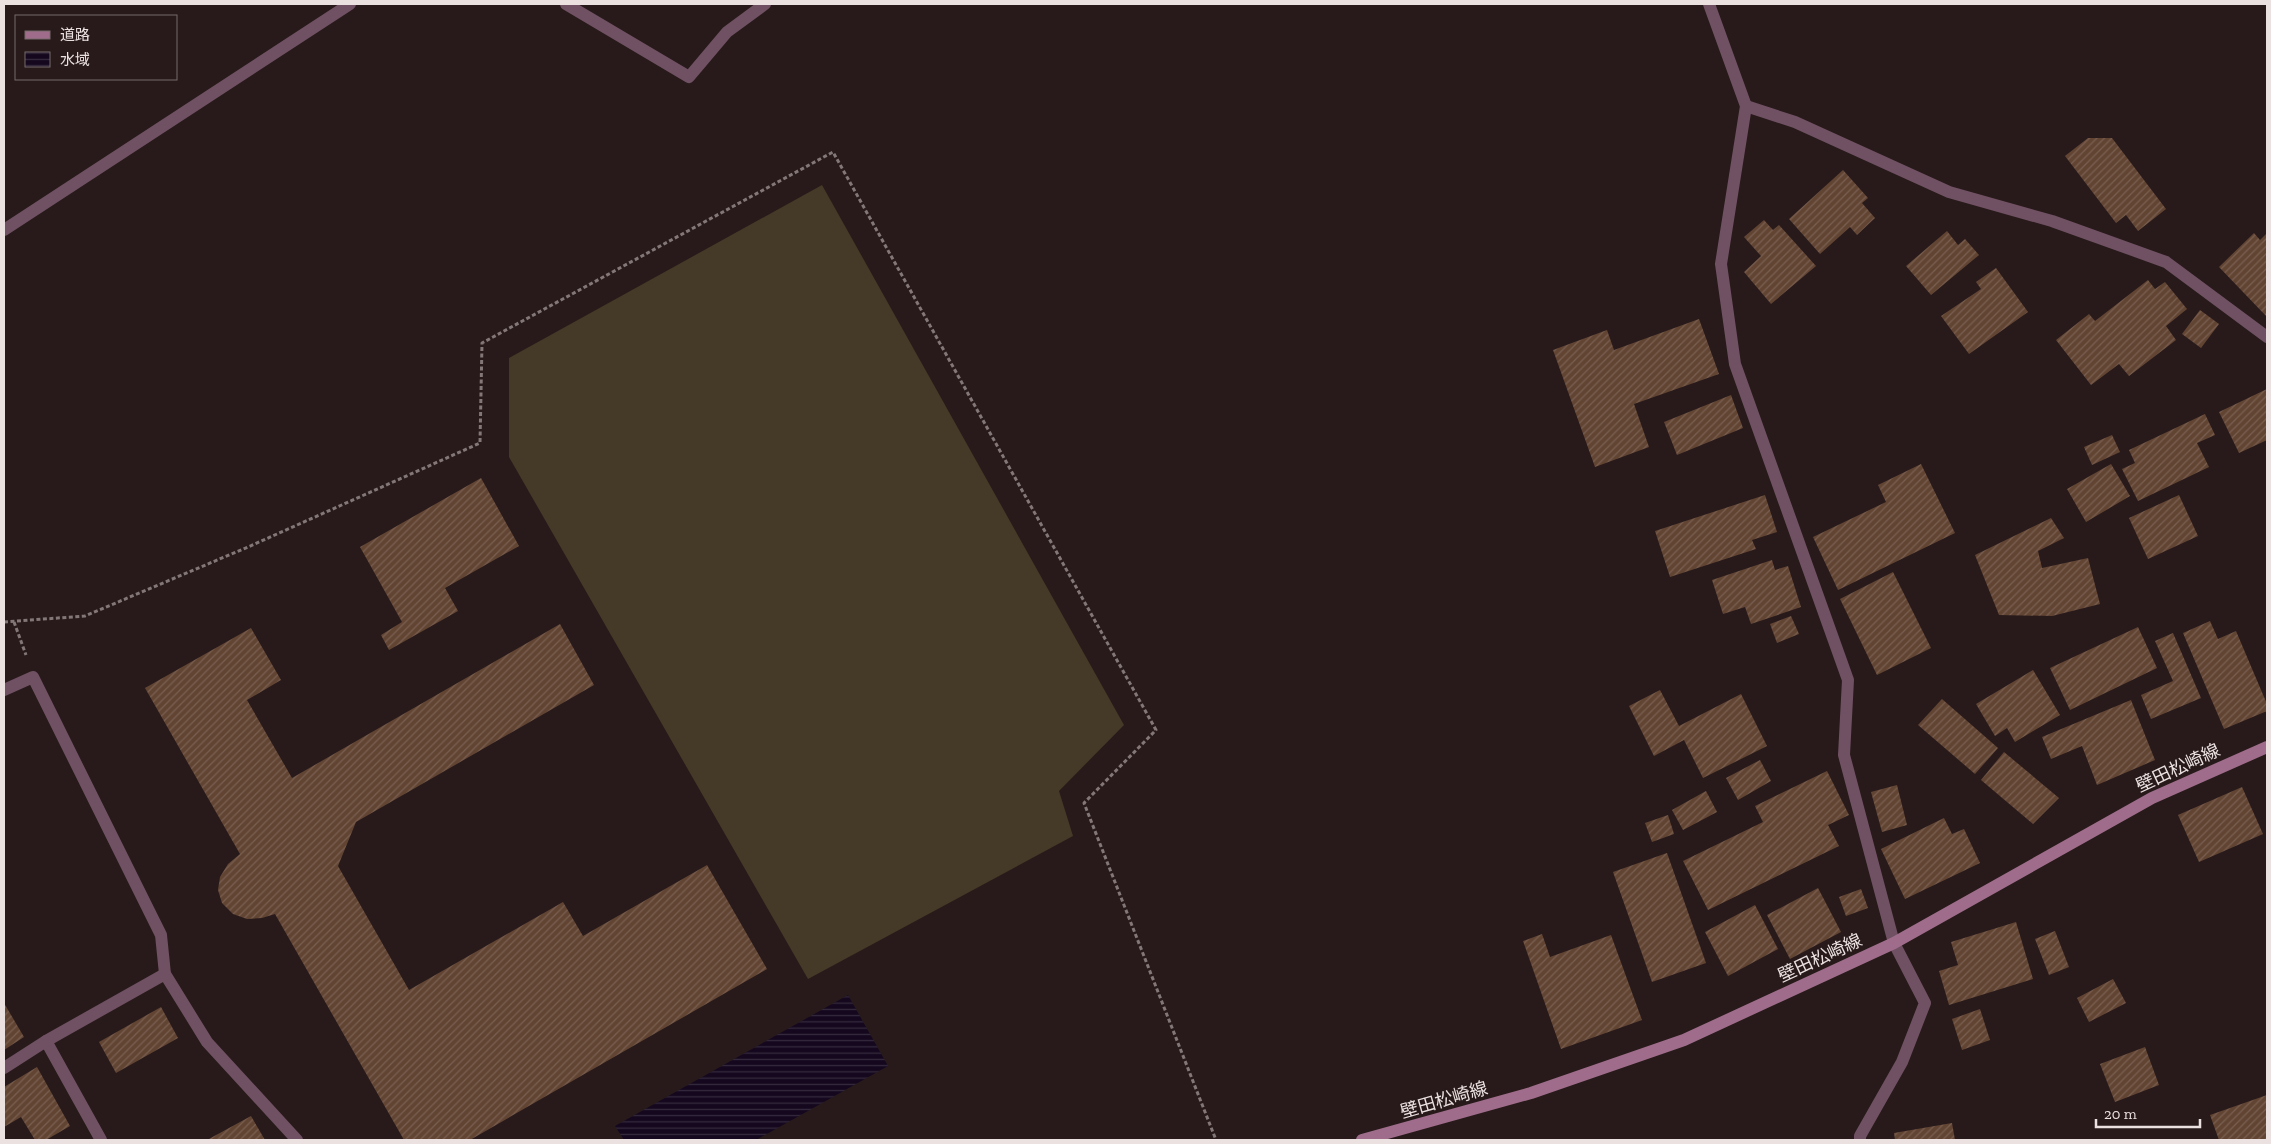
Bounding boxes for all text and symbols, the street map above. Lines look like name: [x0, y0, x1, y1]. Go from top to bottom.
legend: [15, 15, 178, 80]
text: 道路: [60, 26, 90, 44]
text: 水域: [60, 51, 90, 69]
street label: 壁田松崎線: [2133, 739, 2223, 797]
street label: 壁田松崎線: [1775, 929, 1865, 987]
street label: 壁田松崎線: [1398, 1077, 1490, 1123]
scale bar: [2096, 1096, 2200, 1128]
text: 20 m: [2104, 1105, 2137, 1123]

